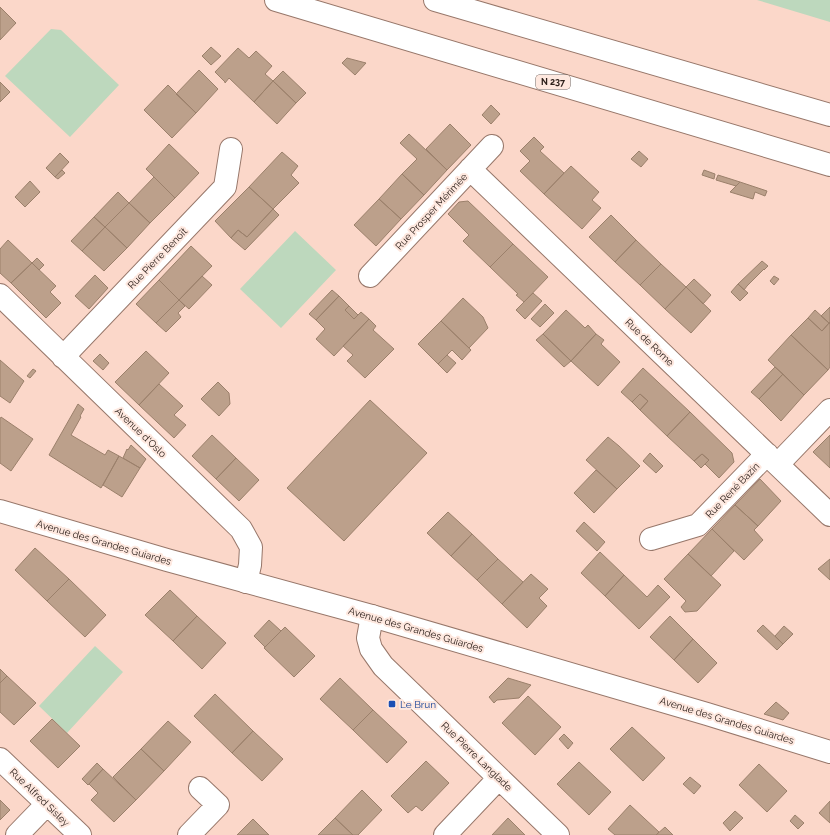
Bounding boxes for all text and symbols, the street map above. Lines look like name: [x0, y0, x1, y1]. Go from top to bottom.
road number: N 237: [536, 75, 570, 89]
street label: Rue Prosper Mérimée: [393, 171, 470, 252]
street label: Rue Pierre Benoît: [126, 225, 190, 291]
street label: Rue de Rome: [623, 317, 676, 368]
street label: Avenue d'Oslo: [113, 405, 169, 460]
street label: Rue René Bazin: [703, 460, 762, 520]
street label: Avenue des Grandes Guiardes: [35, 518, 173, 567]
street label: Avenue des Grandes Guiardes: [347, 605, 485, 654]
street label: Avenue des Grandes Guiardes: [659, 695, 795, 746]
marker: Le Brun: [387, 699, 397, 709]
place label: Le Brun: [400, 699, 436, 710]
street label: Rue Pierre Langlade: [439, 720, 514, 793]
street label: Rue Alfred Sisley: [8, 766, 72, 829]

